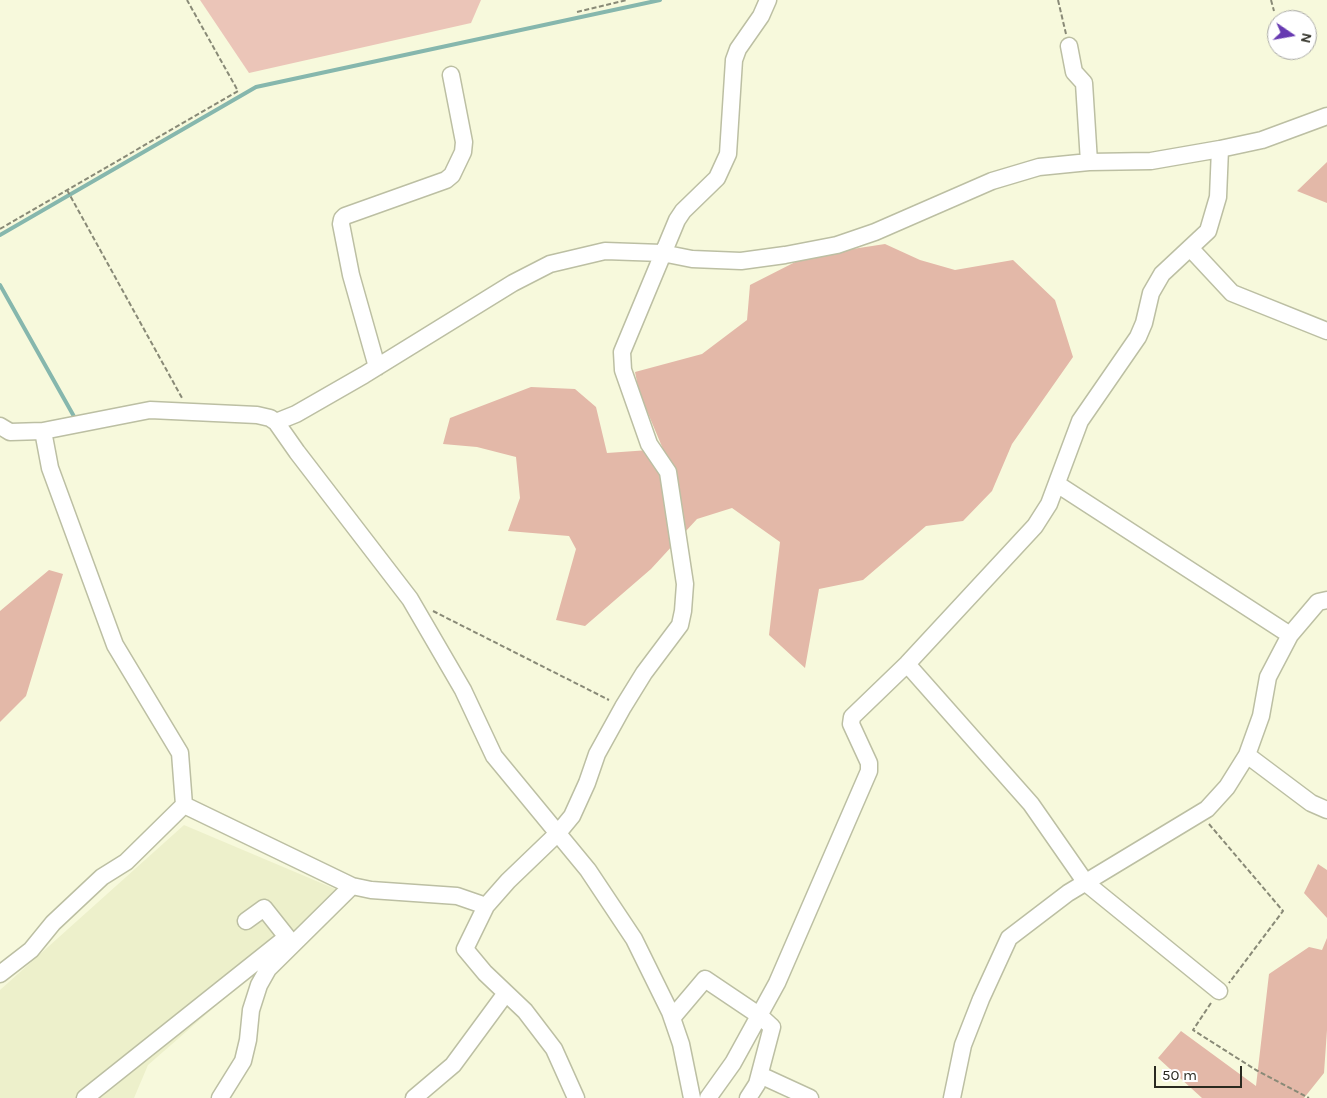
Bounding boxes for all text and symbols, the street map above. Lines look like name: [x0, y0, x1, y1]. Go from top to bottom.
north arrow: [1267, 10, 1317, 60]
text: N: [1297, 31, 1316, 45]
scale bar: [1157, 1056, 1244, 1088]
text: 50 m: [1162, 1066, 1197, 1084]

